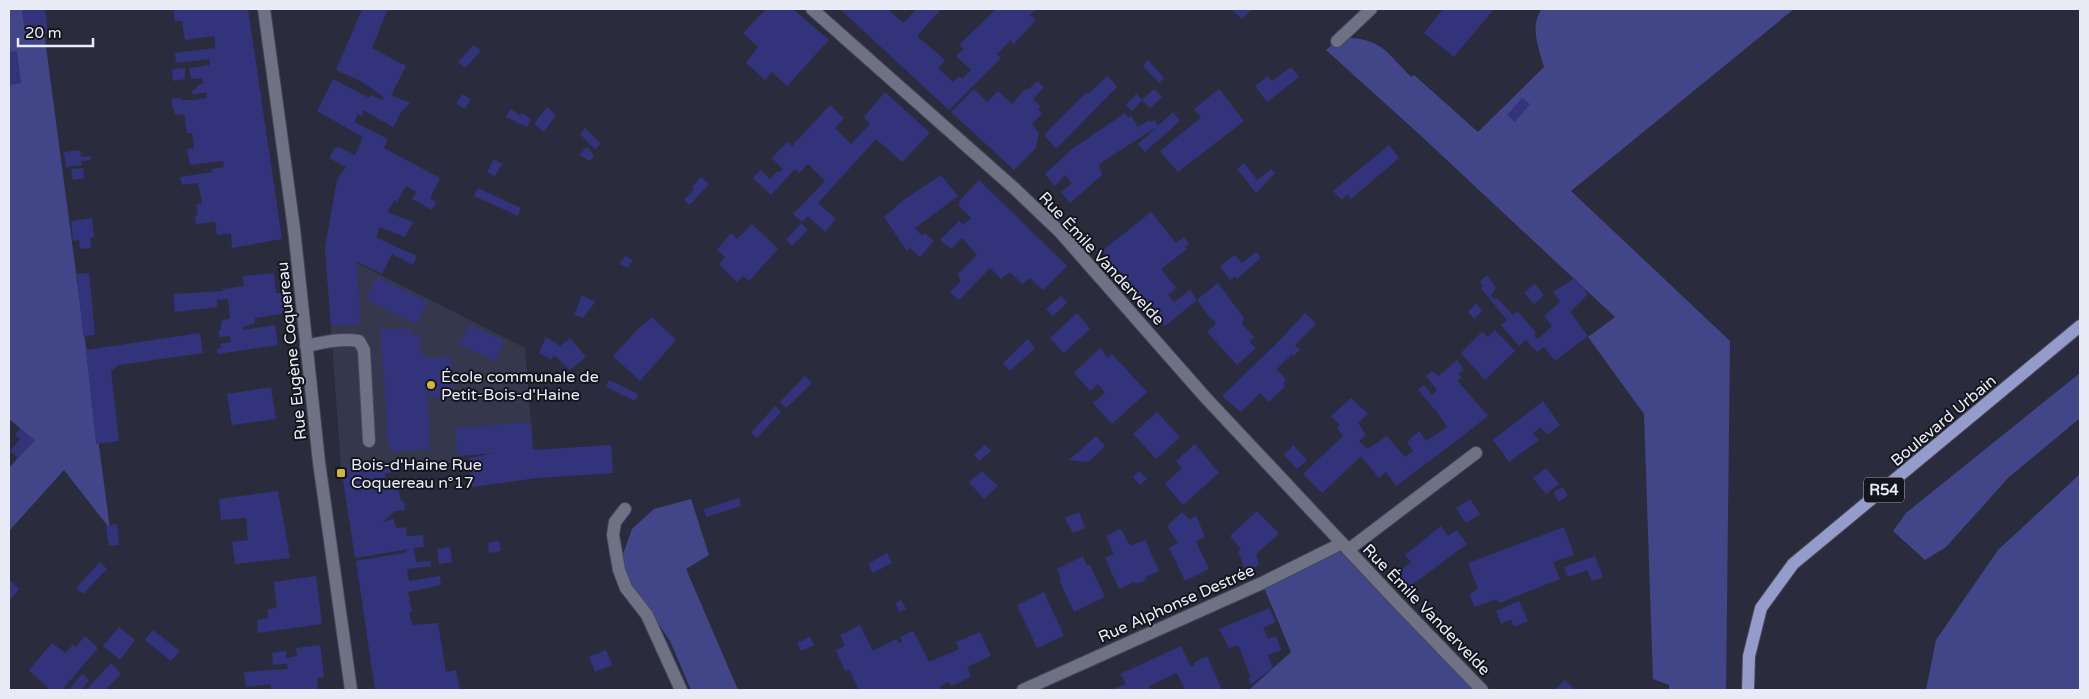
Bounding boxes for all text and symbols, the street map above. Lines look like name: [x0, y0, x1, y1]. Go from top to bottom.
scale bar: [18, 15, 92, 47]
text: 20 m: [25, 24, 62, 42]
street label: Rue Émile Vandervelde: [1034, 188, 1168, 330]
street label: Rue Eugène Coquereau: [273, 261, 311, 441]
place label: École communale de Petit-Bois-d'Haine: [441, 367, 599, 405]
street label: Boulevard Urbain: [1887, 371, 2001, 471]
marker: École communale de Petit-Bois-d'Haine: [425, 379, 437, 391]
place label: Bois-d'Haine Rue Coquereau n°17: [351, 455, 482, 493]
marker: Bois-d'Haine Rue Coquereau n°17: [335, 467, 347, 479]
road number: R54: [1864, 478, 1904, 502]
street label: Rue Émile Vandervelde: [1358, 540, 1494, 680]
street label: Rue Alphonse Destrée: [1095, 560, 1258, 647]

